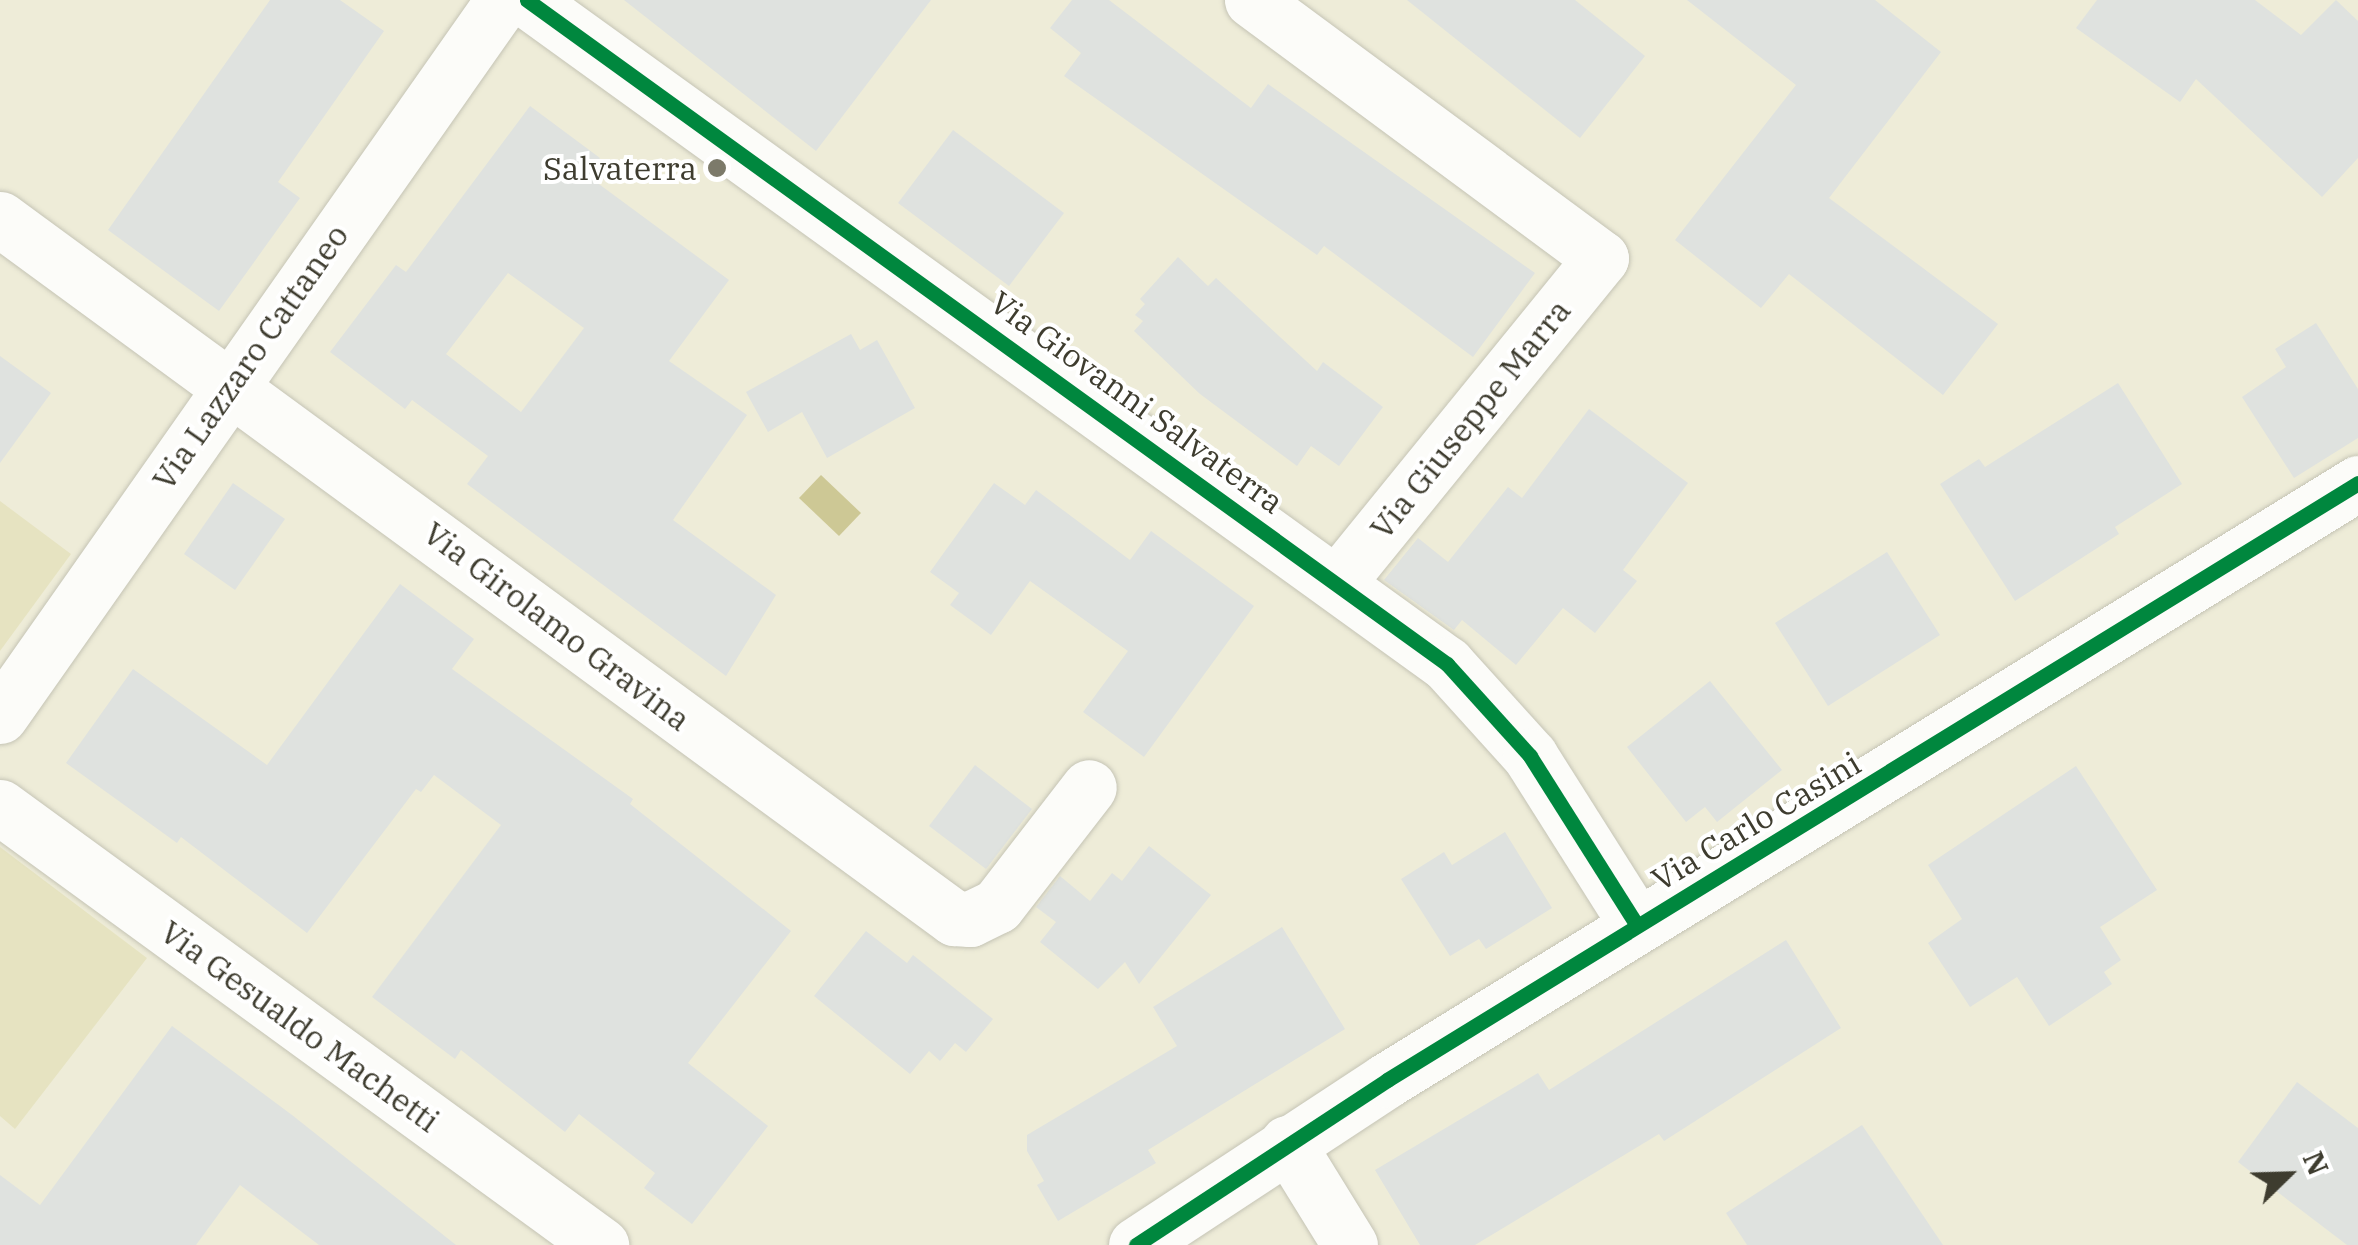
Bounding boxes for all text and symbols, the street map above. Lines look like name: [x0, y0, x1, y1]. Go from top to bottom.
place label: Salvaterra: [543, 149, 697, 187]
marker: Salvaterra: [706, 157, 728, 179]
street label: Via Lazzaro Cattaneo: [144, 217, 356, 497]
street label: Via Giovanni Salvaterra: [983, 283, 1291, 521]
street label: Via Giuseppe Marra: [1362, 292, 1578, 546]
street label: Via Girolamo Gravina: [416, 513, 698, 739]
street label: Via Carlo Casini: [1645, 744, 1867, 898]
street label: Via Gesualdo Machetti: [153, 912, 447, 1140]
north arrow: [2238, 1125, 2338, 1225]
text: N: [2295, 1146, 2337, 1181]

